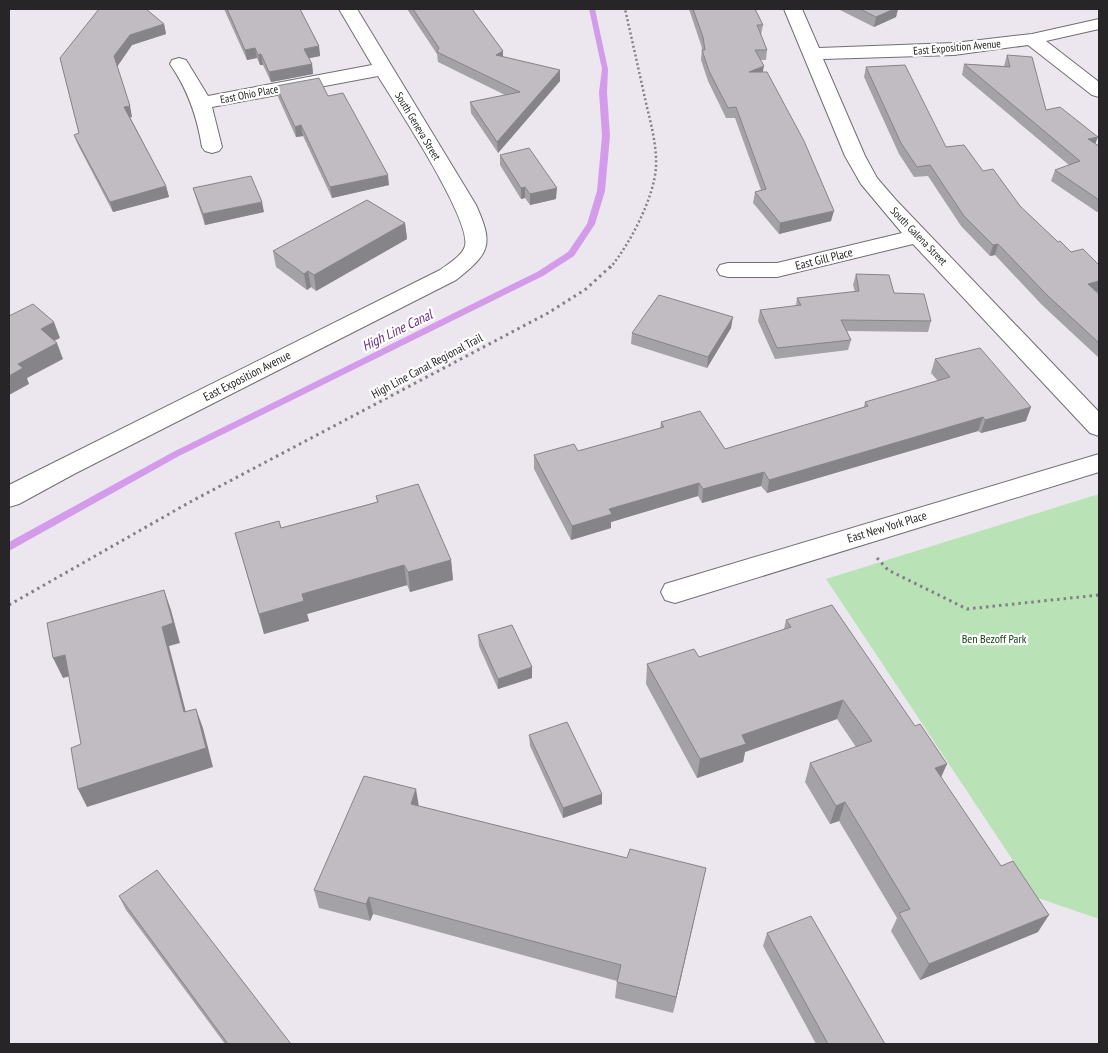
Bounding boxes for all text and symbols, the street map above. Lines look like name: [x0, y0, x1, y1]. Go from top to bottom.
street label: East Exposition Avenue: [913, 36, 1002, 58]
street label: East Ohio Place: [219, 81, 280, 106]
street label: South Geneva Street: [392, 89, 444, 163]
street label: South Galena Street: [888, 204, 950, 268]
street label: East Gill Place: [794, 244, 854, 273]
water label: High Line Canal: [359, 304, 437, 355]
street label: High Line Canal Regional Trail: [369, 330, 485, 401]
street label: East Exposition Avenue: [201, 347, 293, 404]
street label: East New York Place: [845, 507, 928, 546]
park label: Ben Bezoff Park: [962, 631, 1027, 646]

